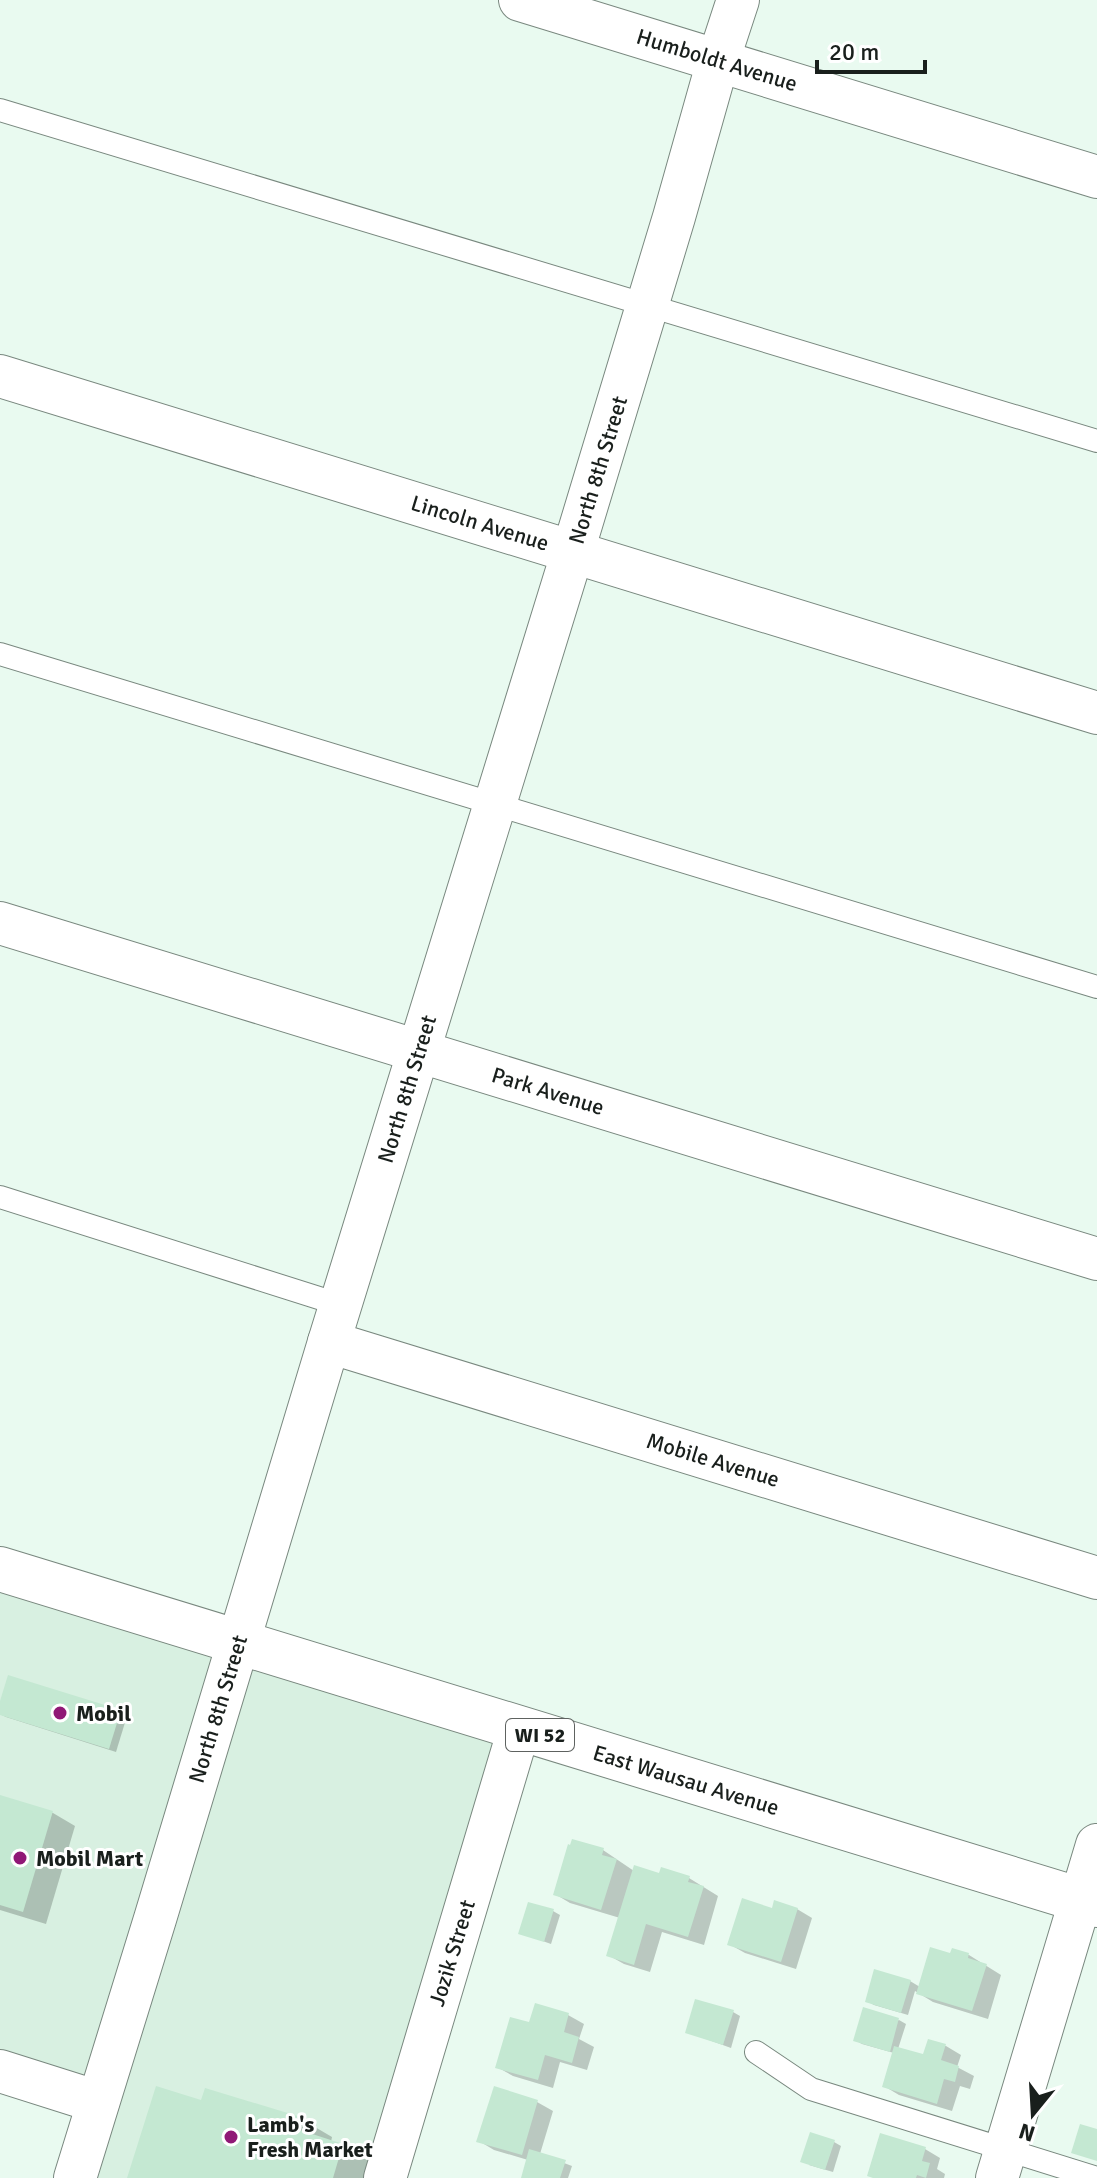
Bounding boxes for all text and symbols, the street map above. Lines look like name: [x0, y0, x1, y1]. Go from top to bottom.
street label: Humboldt Avenue: [633, 23, 801, 97]
scale bar: [817, 24, 925, 74]
text: 20 m: [829, 37, 879, 67]
street label: North 8th Street: [563, 393, 633, 547]
street label: Lincoln Avenue: [408, 489, 552, 557]
street label: North 8th Street: [372, 1012, 442, 1166]
street label: Park Avenue: [489, 1061, 607, 1121]
street label: Mobile Avenue: [643, 1427, 783, 1493]
street label: North 8th Street: [183, 1632, 253, 1786]
place label: Mobil: [76, 1700, 131, 1727]
marker: Mobil: [51, 1704, 69, 1722]
road number: WI 52: [506, 1719, 574, 1751]
street label: East Wausau Avenue: [590, 1739, 782, 1821]
place label: Mobil Mart: [36, 1845, 143, 1872]
marker: Mobil Mart: [11, 1849, 29, 1867]
street label: Jozik Street: [423, 1896, 481, 2010]
north arrow: [993, 2074, 1073, 2154]
place label: Lamb's Fresh Market: [247, 2111, 373, 2163]
text: N: [1016, 2117, 1038, 2148]
marker: Lamb's Fresh Market: [222, 2128, 240, 2146]

